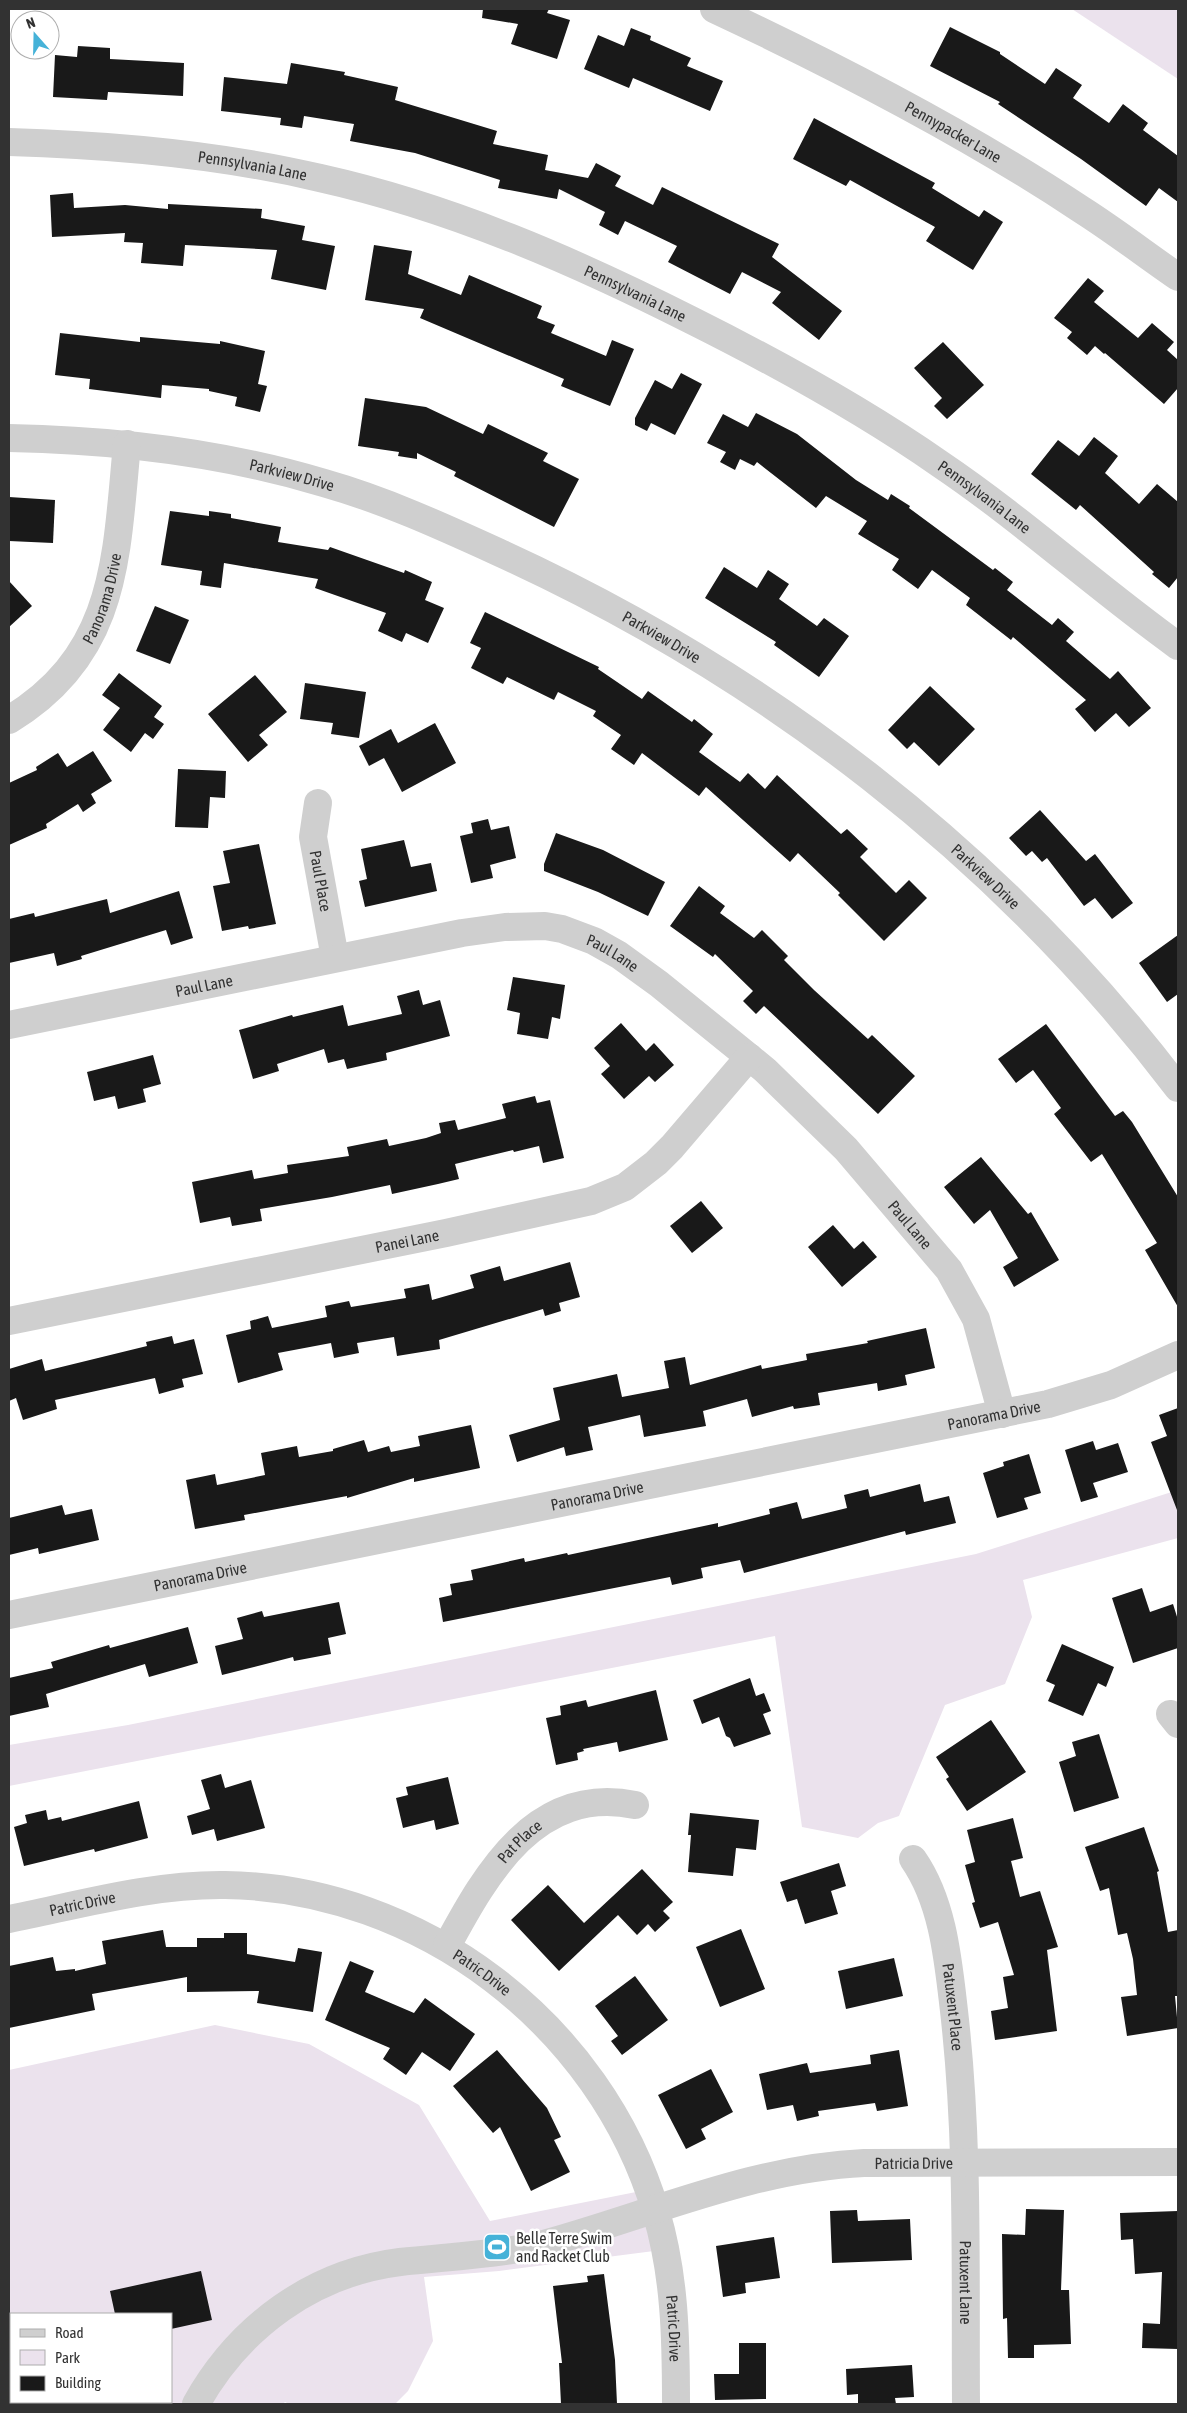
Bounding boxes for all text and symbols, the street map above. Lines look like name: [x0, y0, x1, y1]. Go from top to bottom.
north arrow: [10, 10, 60, 60]
text: N: [24, 14, 37, 32]
street label: Pennypacker Lane: [902, 97, 1005, 166]
street label: Pennsylvania Lane: [197, 147, 309, 184]
street label: Pennsylvania Lane: [582, 261, 689, 325]
street label: Parkview Drive: [248, 455, 336, 495]
street label: Pennsylvania Lane: [935, 457, 1034, 537]
street label: Panorama Drive: [79, 552, 124, 647]
street label: Parkview Drive: [620, 607, 704, 666]
street label: Parkview Drive: [948, 840, 1024, 913]
street label: Paul Place: [307, 849, 335, 913]
street label: Paul Lane: [584, 930, 642, 975]
street label: Paul Lane: [174, 971, 234, 1000]
street label: Paul Lane: [885, 1197, 936, 1252]
street label: Panei Lane: [374, 1226, 440, 1256]
street label: Panorama Drive: [946, 1397, 1042, 1433]
street label: Panorama Drive: [549, 1477, 645, 1514]
street label: Panorama Drive: [152, 1558, 248, 1594]
street label: Pat Place: [493, 1816, 545, 1866]
street label: Patric Drive: [47, 1888, 117, 1919]
street label: Patric Drive: [450, 1945, 515, 1999]
street label: Patuxent Place: [939, 1962, 967, 2052]
street label: Patricia Drive: [875, 2154, 953, 2172]
place label: Belle Terre Swim and Racket Club: [516, 2229, 612, 2265]
sports icon: Belle Terre Swim and Racket Club: [482, 2232, 512, 2262]
street label: Patuxent Lane: [957, 2240, 975, 2325]
street label: Patric Drive: [663, 2294, 685, 2362]
legend: [10, 2313, 172, 2403]
text: Road: [55, 2324, 84, 2341]
text: Park: [55, 2349, 80, 2366]
text: Building: [55, 2374, 101, 2391]

